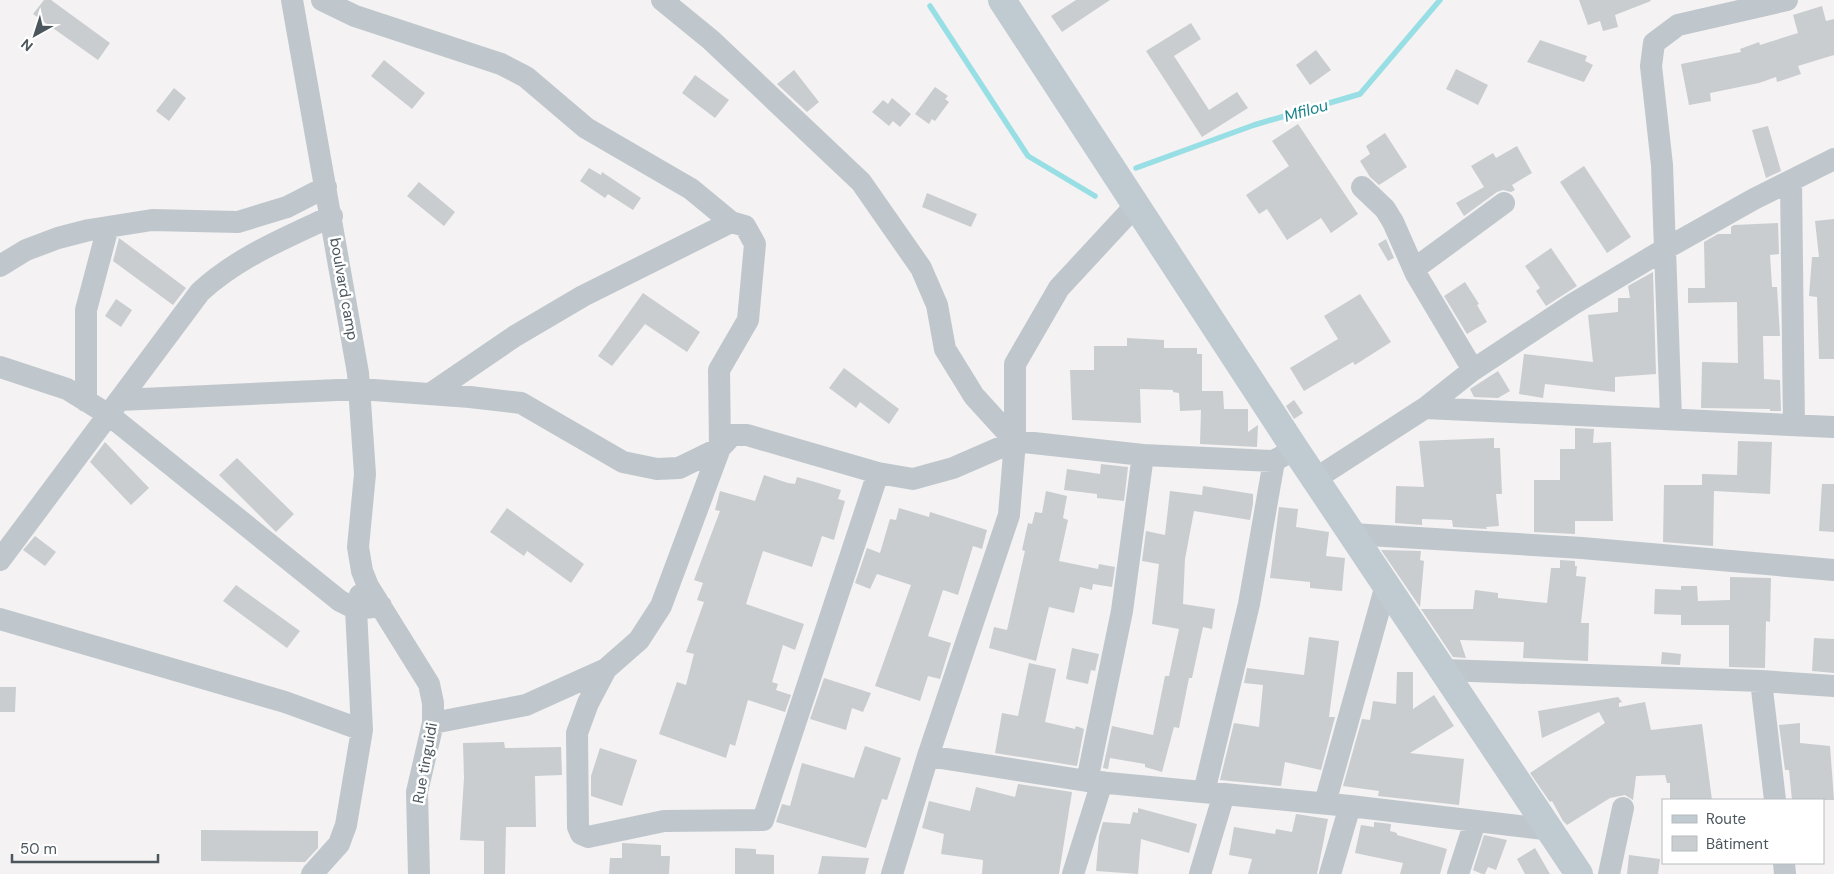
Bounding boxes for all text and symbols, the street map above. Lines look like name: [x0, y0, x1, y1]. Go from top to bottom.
north arrow: [10, 10, 60, 60]
text: N: [17, 35, 36, 55]
water label: Mfilou: [1282, 94, 1331, 127]
street label: boulvard camp: [325, 236, 363, 342]
street label: Rue tinguidi: [408, 721, 442, 805]
legend: [1662, 799, 1824, 864]
text: Route: [1706, 809, 1746, 829]
scale bar: [12, 832, 159, 864]
text: Bâtiment: [1706, 834, 1769, 854]
text: 50 m: [20, 839, 57, 859]

